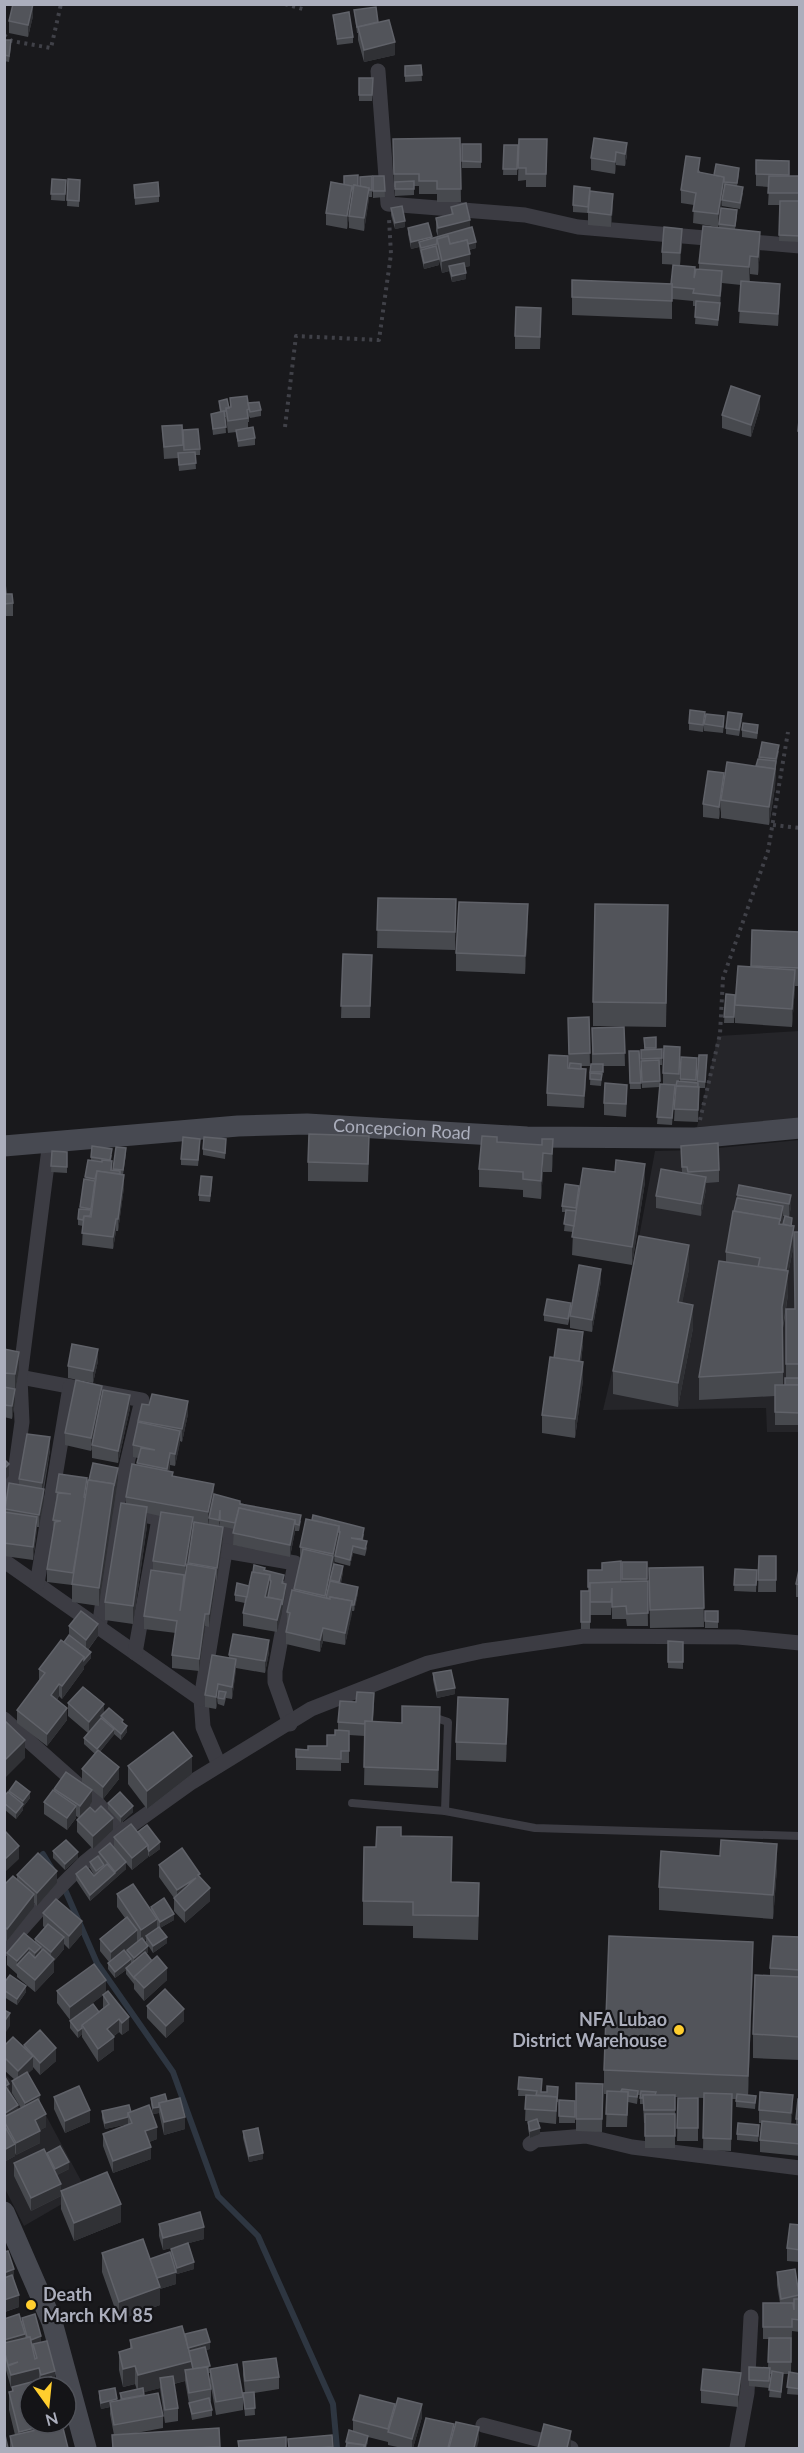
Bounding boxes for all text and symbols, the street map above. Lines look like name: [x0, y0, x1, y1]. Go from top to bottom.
street label: Concepcion Road: [333, 1114, 472, 1144]
place label: NFA Lubao District Warehouse: [512, 2008, 667, 2051]
marker: NFA Lubao District Warehouse: [672, 2023, 686, 2037]
place label: Death March KM 85: [43, 2283, 153, 2326]
marker: Death March KM 85: [24, 2298, 38, 2312]
north arrow: [18, 2375, 78, 2435]
text: N: [44, 2409, 60, 2431]

